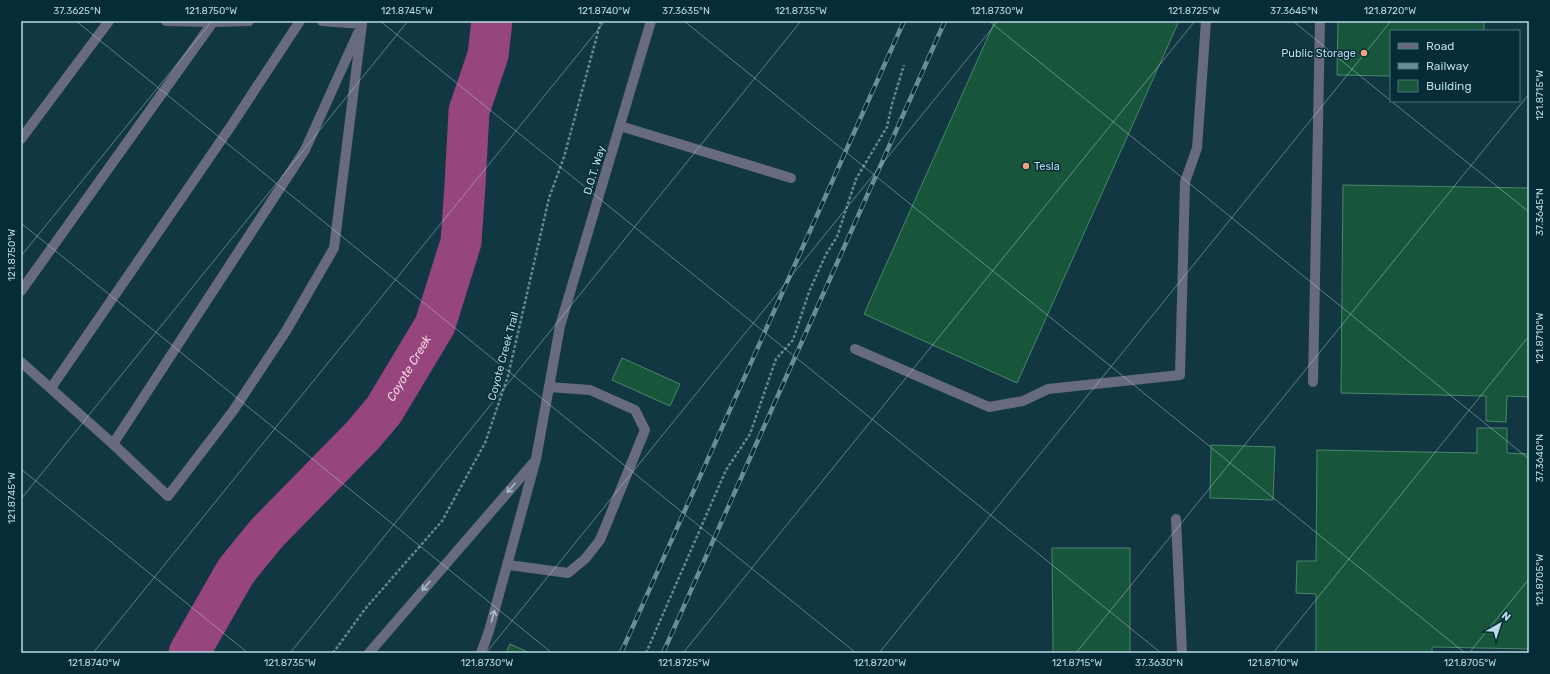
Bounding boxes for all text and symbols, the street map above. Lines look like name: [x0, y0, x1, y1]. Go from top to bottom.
text: 37.3625°N: [53, 5, 101, 17]
text: 121.8750°W: [185, 5, 237, 17]
text: 121.8745°W: [381, 5, 433, 17]
text: 121.8740°W: [578, 5, 630, 17]
text: 37.3635°N: [662, 5, 710, 17]
text: 121.8735°W: [775, 5, 827, 17]
text: 121.8730°W: [971, 5, 1023, 17]
text: 121.8725°W: [1168, 5, 1220, 17]
text: 37.3645°N: [1270, 5, 1318, 17]
text: 121.8720°W: [1364, 5, 1416, 17]
legend: [1390, 30, 1520, 102]
text: Road: [1426, 39, 1454, 53]
place label: Public Storage: [1281, 47, 1356, 60]
marker: Public Storage: [1359, 48, 1369, 58]
text: Railway: [1426, 59, 1469, 73]
text: 121.8715°W: [1534, 70, 1546, 120]
text: Building: [1426, 79, 1472, 93]
street label: D.O.T. Way: [581, 144, 608, 196]
place label: Tesla: [1034, 160, 1060, 173]
marker: Tesla: [1021, 161, 1031, 171]
text: 37.3645°N: [1534, 188, 1546, 236]
text: 121.8750°W: [6, 229, 18, 281]
street label: Coyote Creek Trail: [485, 310, 522, 402]
text: 121.8710°W: [1534, 313, 1546, 363]
water label: Coyote Creek: [384, 332, 435, 404]
text: 37.3640°N: [1534, 434, 1546, 482]
text: 121.8745°W: [6, 472, 18, 524]
one-way arrow: [506, 483, 515, 494]
text: 121.8705°W: [1534, 554, 1546, 606]
one-way arrow: [421, 581, 430, 592]
north arrow: [1480, 604, 1520, 644]
text: N: [1499, 609, 1513, 624]
one-way arrow: [490, 610, 498, 623]
text: 121.8740°W: [68, 657, 120, 669]
text: 121.8735°W: [264, 657, 316, 669]
text: 121.8730°W: [461, 657, 513, 669]
text: 121.8725°W: [658, 657, 710, 669]
text: 121.8720°W: [854, 657, 906, 669]
text: 121.8715°W: [1052, 657, 1102, 669]
text: 37.3630°N: [1135, 657, 1183, 669]
text: 121.8710°W: [1248, 657, 1298, 669]
text: 121.8705°W: [1444, 657, 1496, 669]

